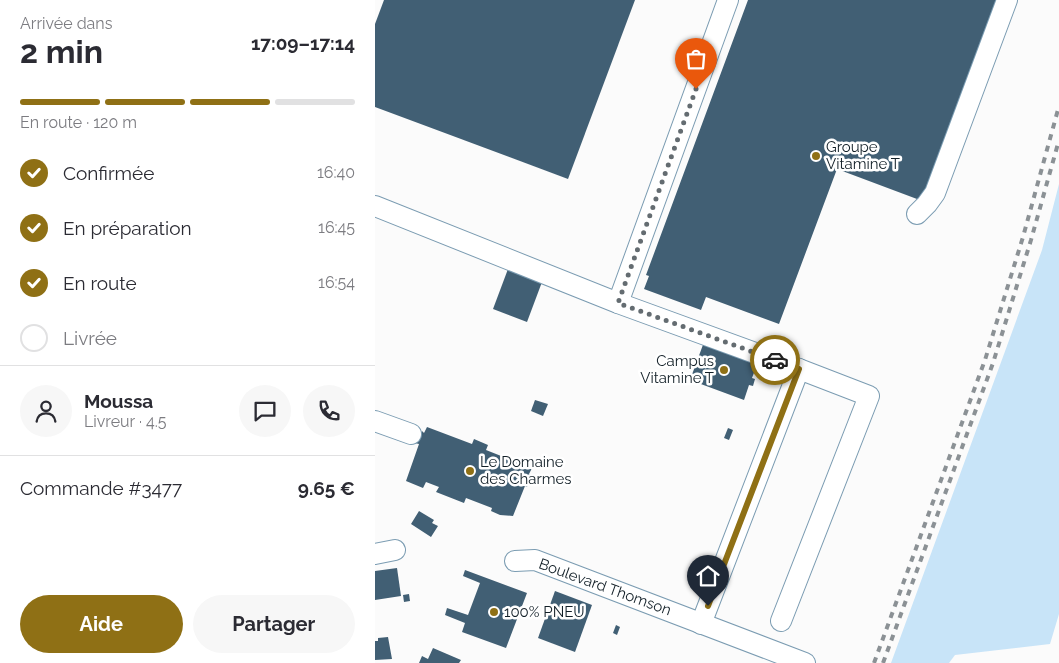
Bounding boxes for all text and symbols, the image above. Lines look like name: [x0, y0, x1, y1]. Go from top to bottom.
text: Arrivée dans: [20, 14, 112, 33]
text: 17:09–17:14: [251, 32, 355, 54]
text: 2 min: [20, 33, 103, 70]
pin: [675, 38, 717, 89]
icon: bag: [682, 45, 710, 73]
text: En route · 120 m: [20, 113, 137, 132]
place label: Groupe Vitamine T: [826, 138, 900, 173]
marker: Groupe Vitamine T: [810, 150, 822, 162]
icon: check: [20, 159, 48, 187]
text: Confirmée: [63, 162, 154, 184]
text: 16:40: [317, 163, 355, 182]
icon: check: [20, 214, 48, 242]
text: En préparation: [63, 217, 192, 239]
text: 16:45: [318, 218, 355, 237]
icon: check: [20, 269, 48, 297]
text: En route: [63, 272, 137, 294]
text: 16:54: [318, 273, 355, 292]
text: Livrée: [63, 327, 117, 349]
courier: [750, 335, 800, 385]
icon: car: [761, 346, 789, 374]
place label: Campus Vitamine T: [640, 352, 714, 387]
marker: Campus Vitamine T: [718, 364, 730, 376]
button: person: [20, 385, 72, 437]
button: chat: [239, 385, 291, 437]
button: phone: [303, 385, 355, 437]
text: Moussa: [84, 390, 153, 412]
text: Livreur · 4.5: [84, 412, 167, 431]
place label: Le Domaine des Charmes: [480, 453, 572, 488]
marker: Le Domaine des Charmes: [464, 465, 476, 477]
text: Commande #3477: [20, 477, 182, 499]
text: 9.65 €: [298, 477, 355, 499]
street label: Boulevard Thomson: [536, 555, 674, 619]
pin: [687, 555, 729, 606]
icon: home: [694, 562, 722, 590]
button: Aide: [20, 595, 183, 653]
button: Partager: [193, 595, 355, 653]
place label: 100% PNEU: [504, 603, 585, 621]
marker: 100% PNEU: [488, 606, 500, 618]

